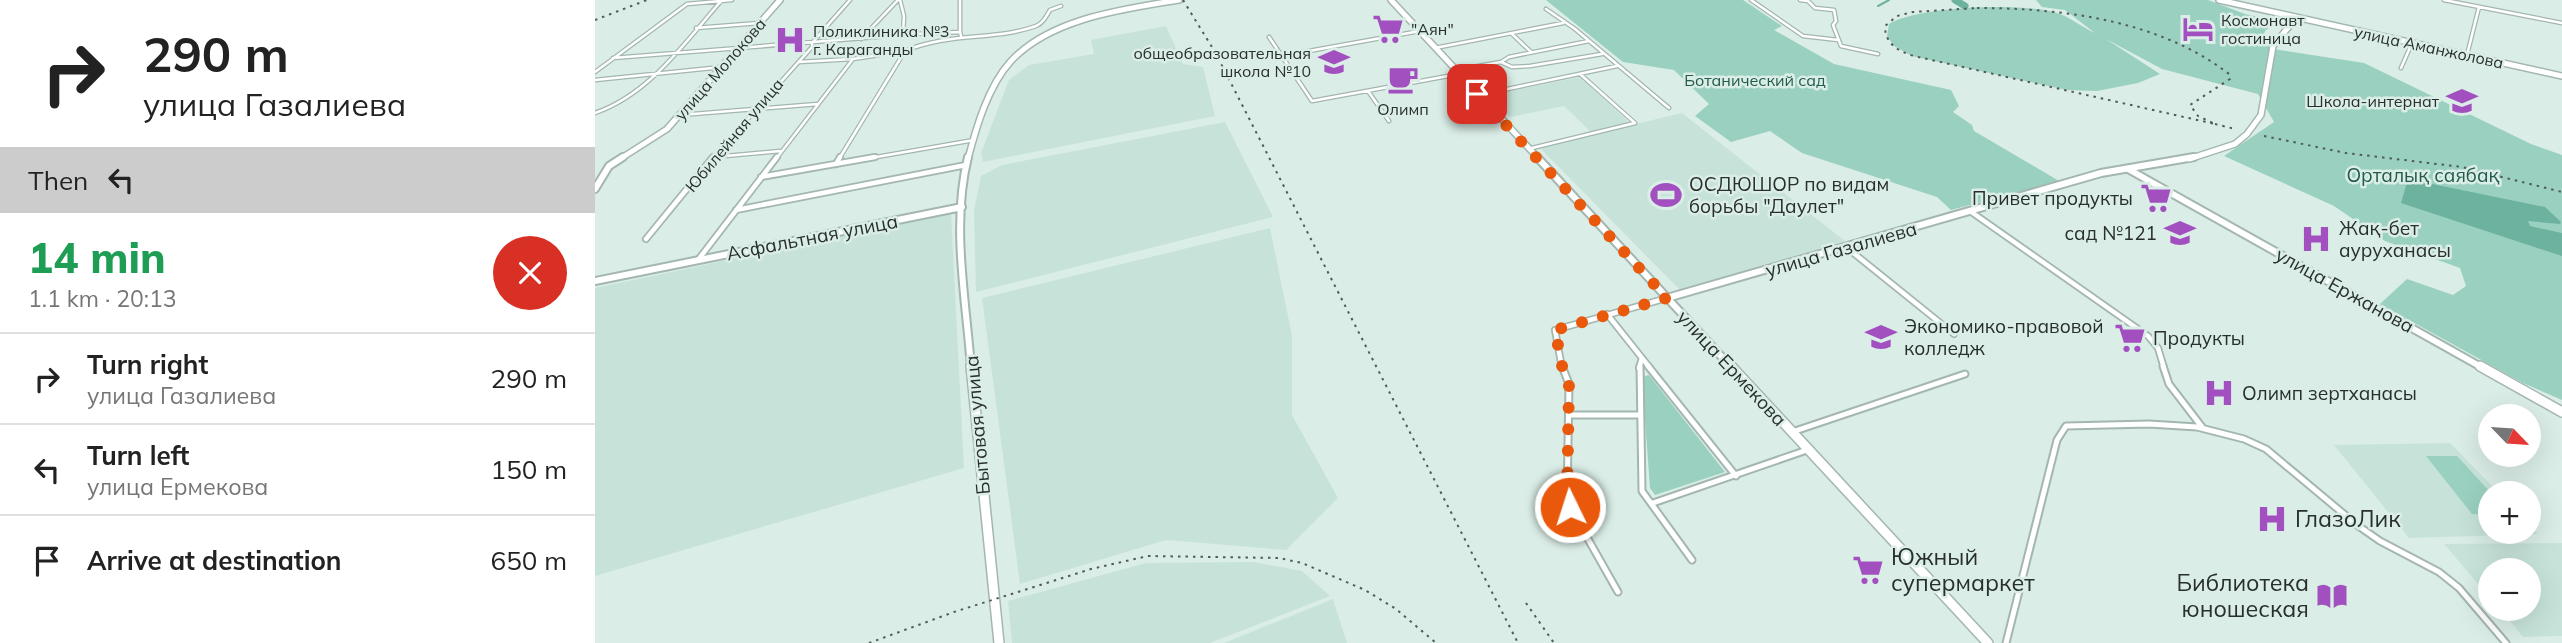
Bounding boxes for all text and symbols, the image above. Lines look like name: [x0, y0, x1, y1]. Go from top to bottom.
place label: Космонавт гостиница: [2221, 10, 2305, 48]
supermarket icon: "Аян": [1371, 12, 1405, 46]
hotel icon: Космонавт гостиница: [2181, 12, 2215, 46]
street label: улица Молокова: [670, 14, 770, 124]
place label: "Аян": [1411, 19, 1454, 39]
place label: Поликлиника №3 г. Караганды: [813, 21, 949, 59]
street label: улица Аманжолова: [2353, 21, 2505, 73]
text: 290 m: [143, 23, 289, 84]
hospital icon: Поликлиника №3 г. Караганды: [773, 23, 807, 57]
icon: right: [28, 28, 119, 119]
place label: общеобразовательная школа №10: [1133, 43, 1311, 81]
school or university icon: общеобразовательная школа №10: [1317, 45, 1351, 79]
cafe icon: Олимп: [1386, 62, 1420, 96]
pin: [1447, 64, 1507, 124]
park label: Ботанический сад: [1684, 70, 1826, 90]
street label: Юбилейная улица: [681, 74, 787, 196]
icon: arrive: [1458, 75, 1496, 113]
text: улица Газалиева: [143, 84, 406, 124]
school or university icon: Школа-интернат: [2445, 84, 2479, 118]
place label: Школа-интернат: [2306, 91, 2440, 111]
place label: Олимп: [1377, 99, 1429, 119]
icon: left: [102, 161, 140, 199]
park label: Орталық саябақ: [2346, 163, 2500, 187]
text: Then: [28, 164, 88, 197]
place label: ОСДЮШОР по видам борьбы "Даулет": [1689, 172, 1889, 218]
sports icon: ОСДЮШОР по видам борьбы "Даулет": [1649, 178, 1683, 212]
supermarket icon: Привет продукты: [2139, 181, 2173, 215]
place label: Привет продукты: [1972, 186, 2133, 210]
street label: Асфальтная улица: [724, 209, 900, 265]
street label: улица Газалиева: [1763, 216, 1919, 282]
school or university icon: сад №121: [2163, 216, 2197, 250]
place label: Жақ-бет ауруханасы: [2339, 216, 2451, 262]
place label: сад №121: [2064, 221, 2157, 245]
hospital icon: Жақ-бет ауруханасы: [2299, 222, 2333, 256]
text: 14 min: [28, 231, 166, 284]
button: close: [493, 236, 567, 310]
street label: улица Ержанова: [2272, 242, 2418, 338]
text: 1.1 km · 20:13: [28, 284, 177, 313]
street label: улица Ермекова: [1672, 305, 1792, 431]
place label: Экономико-правовой колледж: [1904, 314, 2104, 360]
school or university icon: Экономико-правовой колледж: [1864, 320, 1898, 354]
supermarket icon: Продукты: [2113, 321, 2147, 355]
place label: Продукты: [2153, 326, 2245, 350]
text: Turn right: [87, 348, 208, 381]
street label: Бытовая улица: [959, 354, 995, 496]
icon: right: [28, 360, 66, 398]
text: 290 m: [491, 362, 567, 395]
hospital icon: Олимп зертханасы: [2202, 376, 2236, 410]
text: улица Газалиева: [87, 381, 276, 410]
place label: Олимп зертханасы: [2242, 381, 2417, 405]
north arrow: [2478, 404, 2541, 467]
map controls: [2478, 404, 2541, 621]
text: Turn left: [87, 439, 189, 472]
icon: left: [28, 451, 66, 489]
text: 150 m: [491, 453, 567, 486]
position arrow: [1533, 470, 1607, 544]
text: улица Ермекова: [87, 472, 268, 501]
button: +: [2478, 481, 2541, 544]
hospital icon: ГлазоЛик: [2255, 502, 2289, 536]
place label: ГлазоЛик: [2295, 504, 2401, 533]
icon: arrive: [28, 542, 66, 580]
place label: Южный супермаркет: [1891, 542, 2035, 597]
text: Arrive at destination: [87, 544, 342, 577]
text: 650 m: [491, 544, 567, 577]
supermarket icon: Южный супермаркет: [1851, 553, 1885, 587]
button: −: [2478, 558, 2541, 621]
place label: Библиотека юношеская: [2176, 568, 2309, 623]
library icon: Библиотека юношеская: [2315, 579, 2349, 613]

